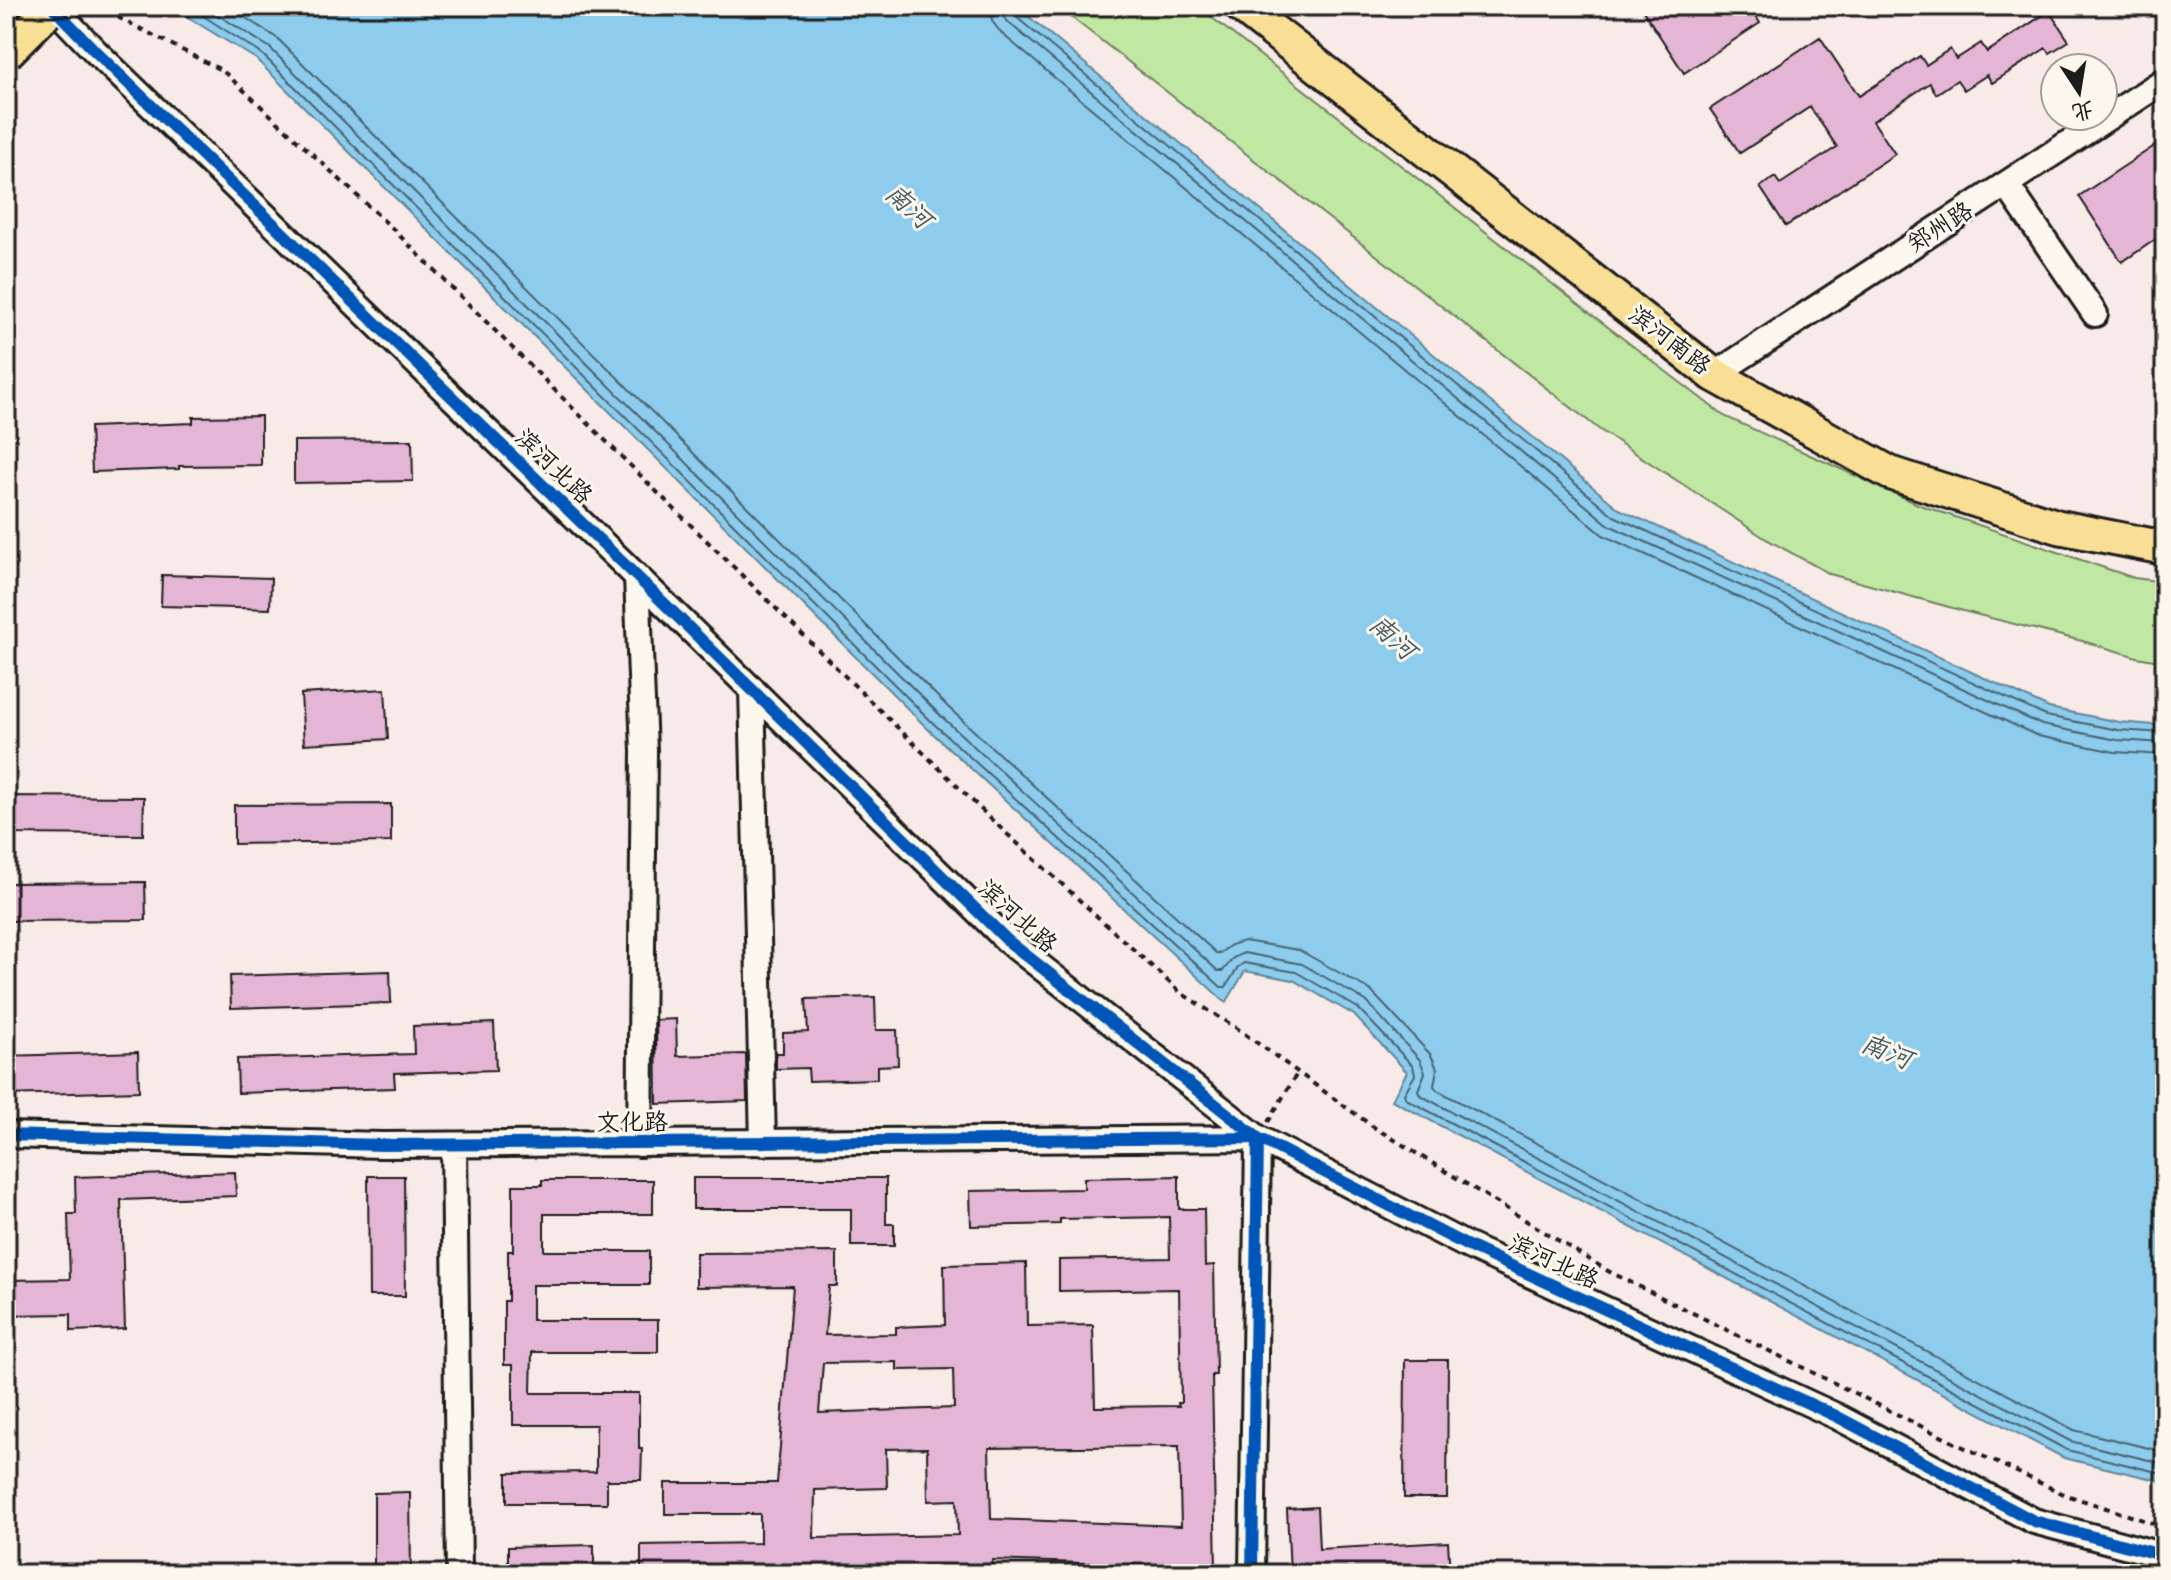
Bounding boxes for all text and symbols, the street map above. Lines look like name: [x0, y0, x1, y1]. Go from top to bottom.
north arrow: [2039, 52, 2119, 132]
text: 北: [2069, 95, 2097, 128]
water label: 南河: [878, 175, 943, 239]
street label: 郑州路: [1901, 194, 1979, 260]
street label: 滨河南路: [1622, 298, 1718, 382]
street label: 滨河北路: [508, 421, 600, 511]
water label: 南河: [1362, 606, 1427, 670]
street label: 滨河北路: [972, 872, 1064, 960]
water label: 南河: [1857, 1025, 1922, 1078]
street label: 文化路: [596, 1106, 668, 1138]
street label: 滨河北路: [1504, 1226, 1604, 1296]

